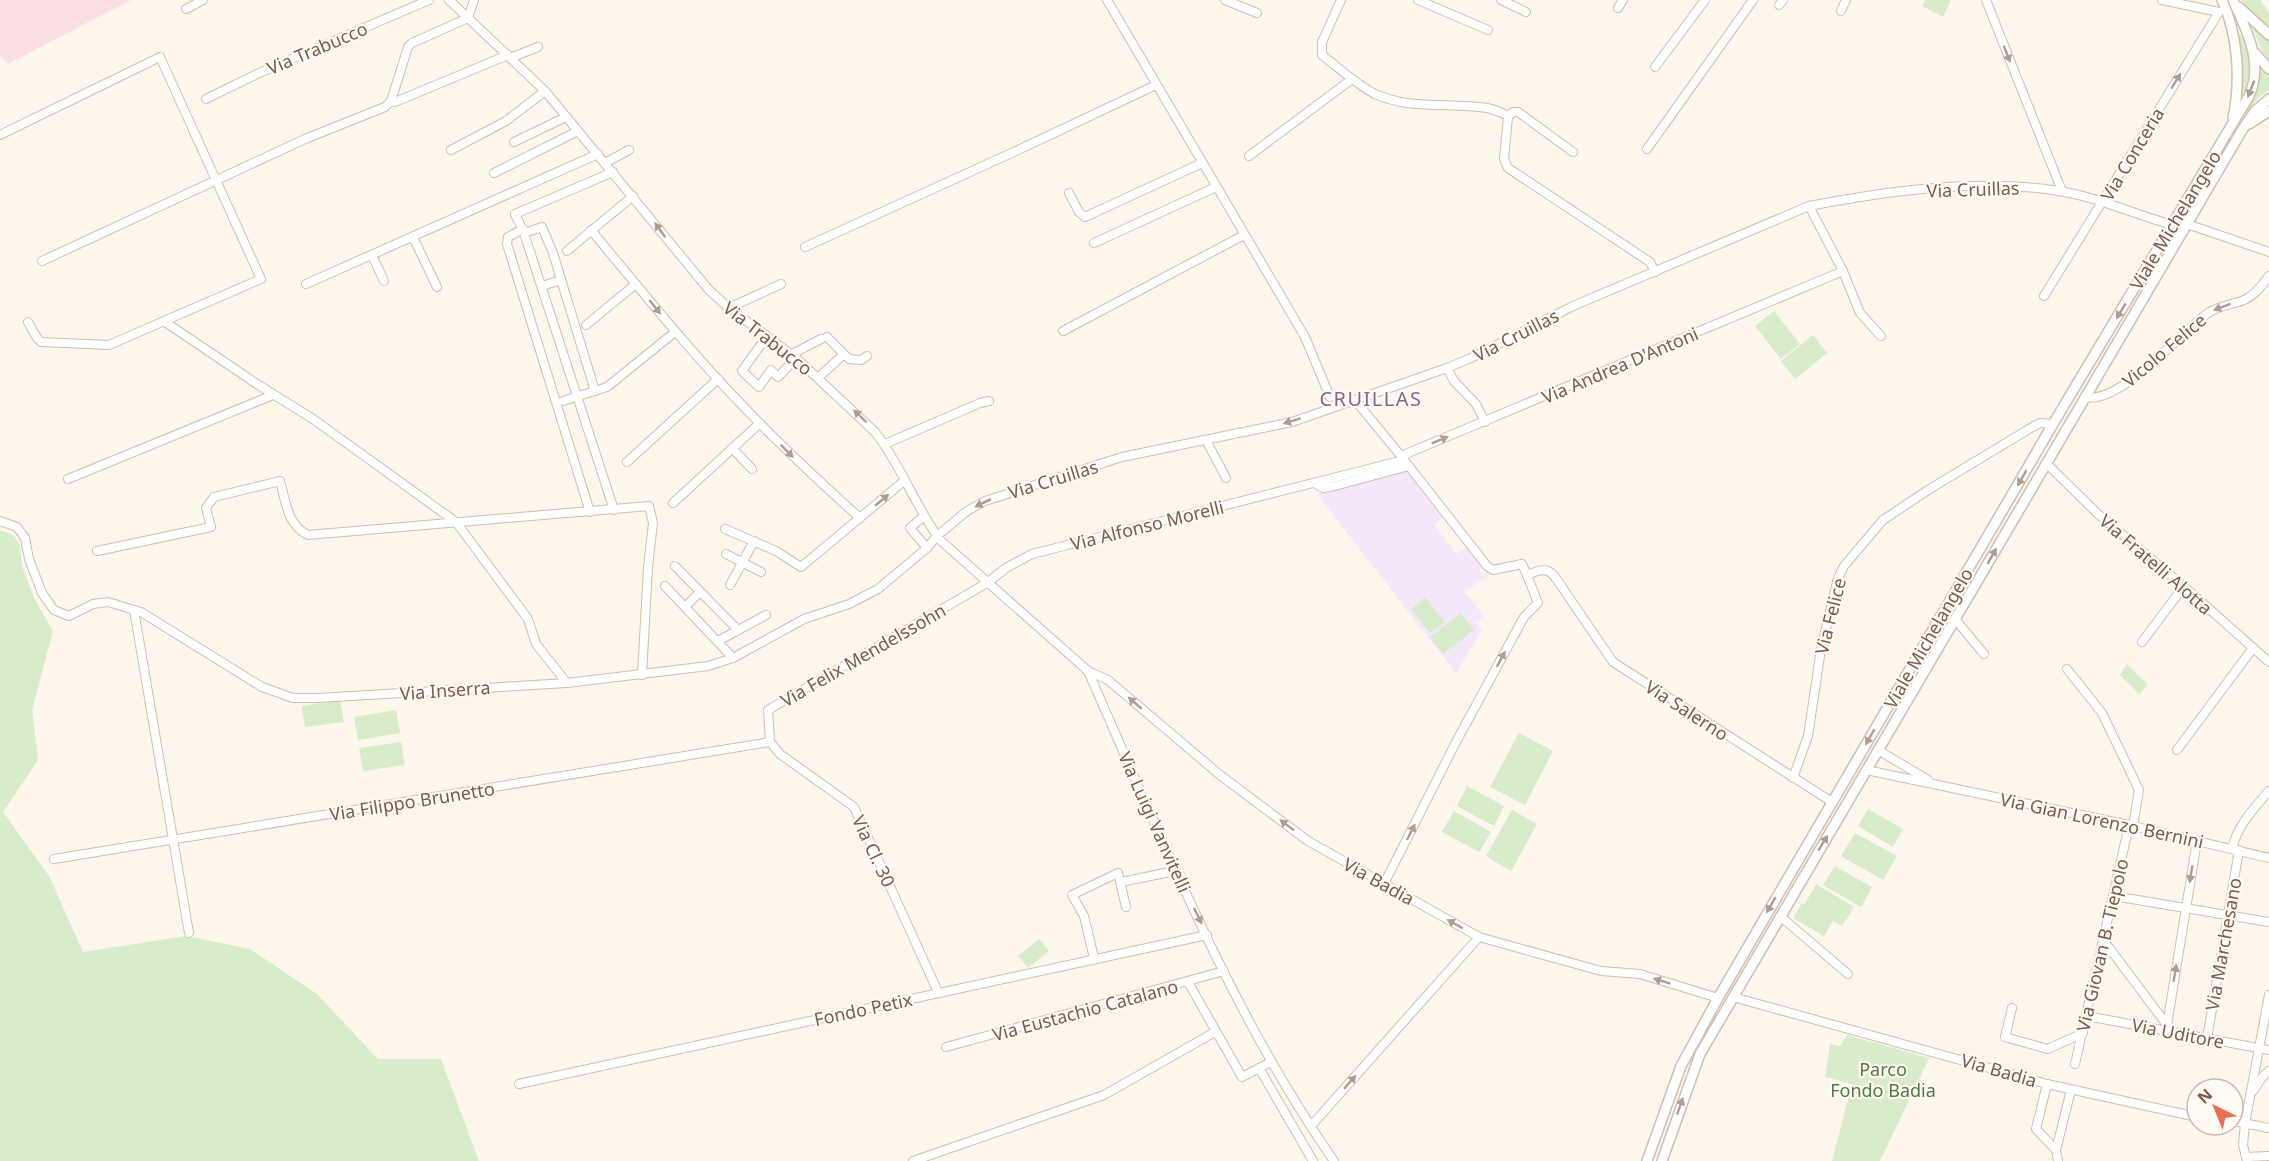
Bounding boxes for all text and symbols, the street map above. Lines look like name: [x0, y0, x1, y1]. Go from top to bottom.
street label: Via Trabucco: [263, 16, 371, 80]
one-way arrow: [2002, 46, 2012, 64]
one-way arrow: [2171, 73, 2182, 89]
one-way arrow: [2245, 81, 2255, 99]
street label: Via Conceria: [2095, 103, 2169, 205]
street label: Viale Michelangelo: [2124, 146, 2226, 294]
street label: Via Cruillas: [1926, 175, 2020, 203]
one-way arrow: [654, 222, 666, 238]
street label: Via Trabucco: [719, 296, 817, 380]
one-way arrow: [649, 299, 662, 315]
one-way arrow: [2212, 302, 2230, 312]
street label: Via Cruillas: [1469, 303, 1563, 367]
one-way arrow: [2116, 303, 2127, 319]
street label: Vicolo Felice: [2117, 308, 2211, 392]
street label: Via Andrea D'Antoni: [1538, 321, 1702, 409]
district label: CRUILLAS: [1319, 385, 1423, 412]
one-way arrow: [853, 410, 867, 424]
one-way arrow: [1283, 417, 1301, 426]
one-way arrow: [1432, 435, 1450, 445]
one-way arrow: [780, 443, 794, 457]
street label: Via Cruillas: [1005, 454, 1101, 504]
one-way arrow: [2016, 470, 2027, 486]
one-way arrow: [874, 493, 890, 506]
street label: Via Alfonso Morelli: [1068, 494, 1226, 556]
one-way arrow: [974, 499, 991, 508]
street label: Via Fratelli Alotta: [2094, 508, 2218, 620]
one-way arrow: [1986, 548, 1996, 565]
street label: Viale Michelangelo: [1878, 563, 1978, 713]
street label: Via Felice: [1809, 575, 1851, 657]
street label: Via Felix Mendelssohn: [776, 598, 950, 712]
one-way arrow: [1496, 650, 1506, 667]
street label: Via Salerno: [1641, 674, 1733, 746]
street label: Via Inserra: [399, 675, 491, 705]
one-way arrow: [1128, 697, 1143, 710]
one-way arrow: [1865, 729, 1876, 745]
street label: Via Luigi Vanvitelli: [1113, 748, 1197, 896]
street label: Via Filippo Brunetto: [328, 776, 496, 826]
street label: Via Gian Lorenzo Bernini: [1998, 787, 2206, 853]
street label: Via Cl. 30: [847, 811, 901, 891]
one-way arrow: [1279, 820, 1294, 832]
one-way arrow: [1406, 823, 1416, 840]
one-way arrow: [1818, 834, 1828, 851]
street label: Via Badia: [1339, 852, 1419, 910]
street label: Via Giovan B. Tiepolo: [2070, 856, 2134, 1034]
one-way arrow: [2187, 865, 2196, 884]
street label: Via Marchesano: [2200, 876, 2246, 1012]
one-way arrow: [1767, 897, 1777, 914]
one-way arrow: [1192, 907, 1202, 925]
one-way arrow: [1446, 919, 1463, 929]
one-way arrow: [2171, 964, 2180, 983]
street label: Via Eustachio Catalano: [989, 974, 1181, 1046]
one-way arrow: [1653, 976, 1671, 985]
street label: Fondo Petix: [812, 987, 915, 1031]
street label: Via Uditore: [2130, 1012, 2226, 1054]
street label: Via Badia: [1958, 1048, 2040, 1092]
park label: Parco Fondo Badia: [1830, 1057, 1936, 1102]
one-way arrow: [1343, 1075, 1356, 1090]
north arrow: [2185, 1077, 2245, 1137]
text: N: [2193, 1084, 2217, 1109]
one-way arrow: [1676, 1097, 1686, 1115]

